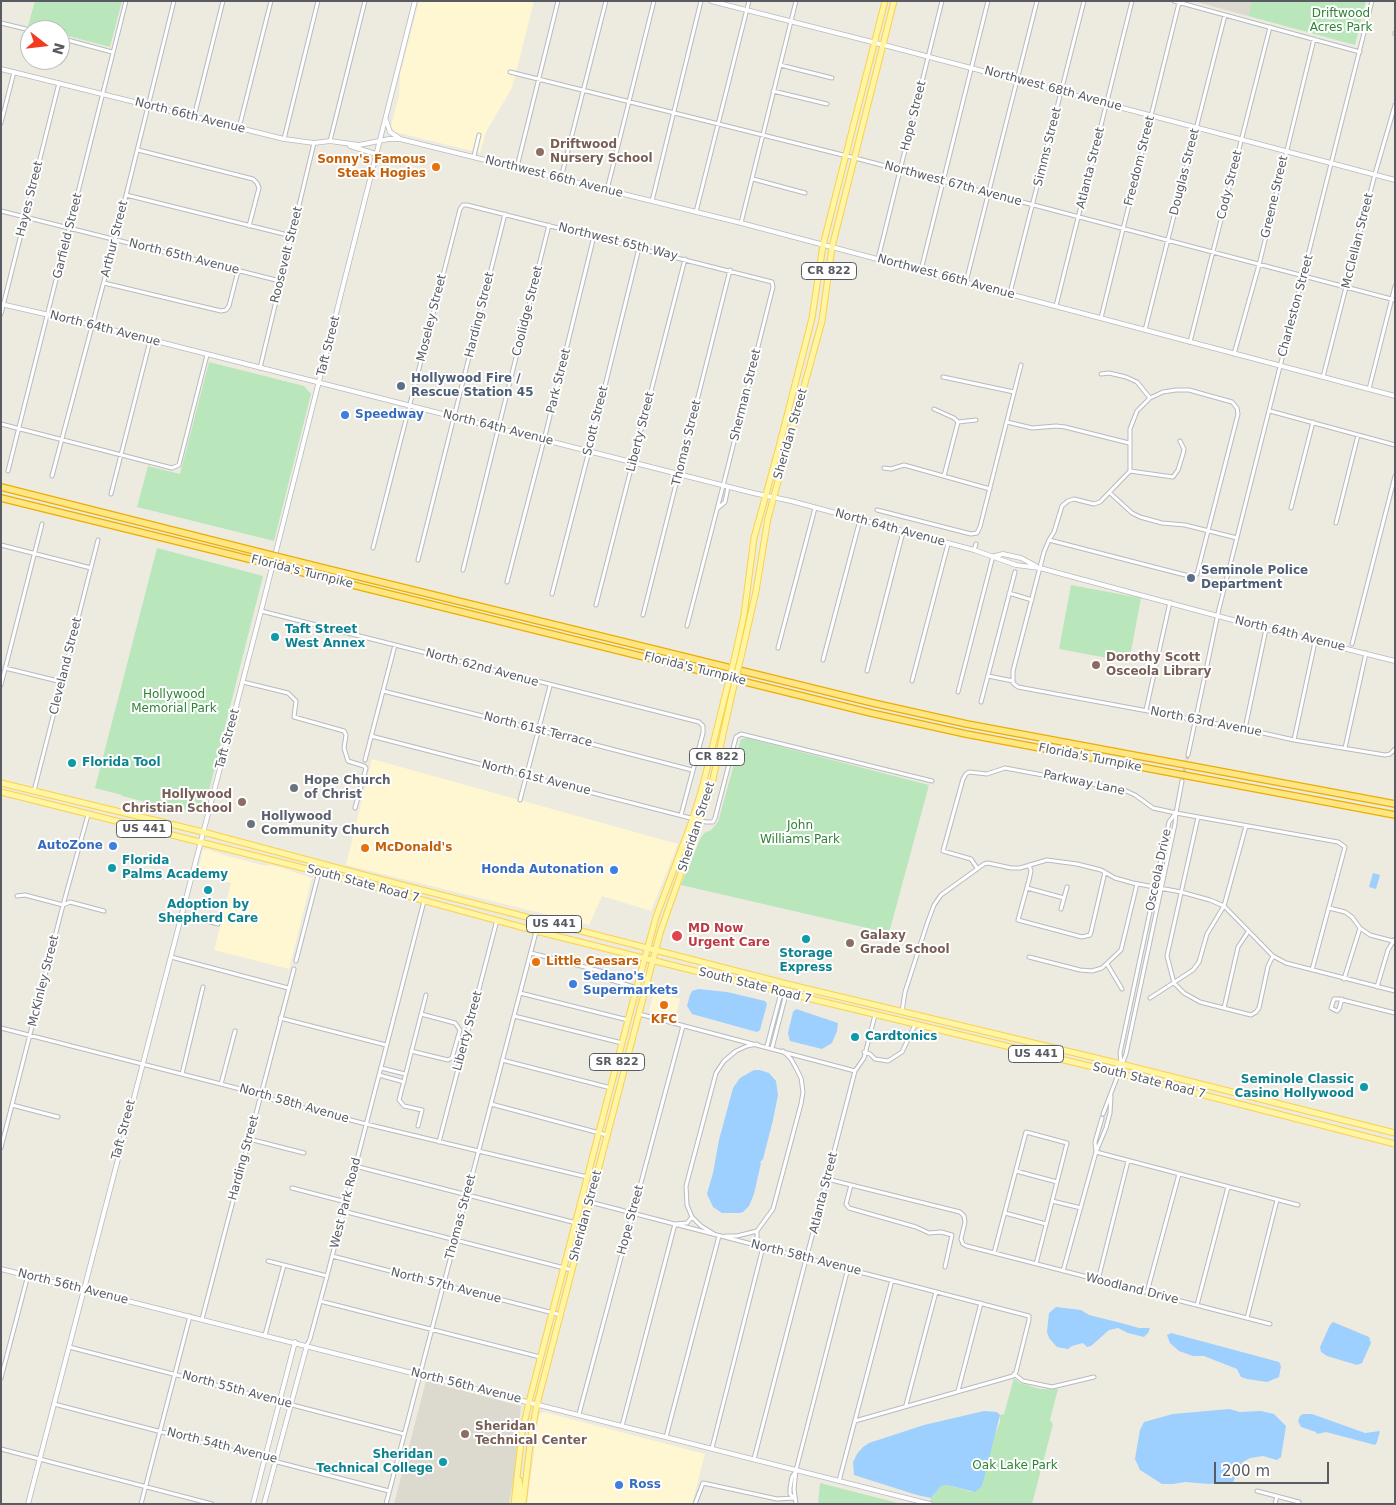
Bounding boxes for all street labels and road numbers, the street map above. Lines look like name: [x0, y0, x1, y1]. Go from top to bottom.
street label: Northwest 68th Avenue: [983, 64, 1123, 114]
street label: Hope Street: [898, 80, 930, 152]
street label: North 66th Avenue: [133, 95, 247, 137]
street label: Simms Street: [1031, 106, 1065, 188]
street label: Freedom Street: [1122, 114, 1158, 208]
street label: Atlanta Street: [1074, 126, 1108, 210]
street label: Douglas Street: [1167, 127, 1203, 217]
street label: Cody Street: [1214, 149, 1246, 221]
street label: Northwest 66th Avenue: [484, 153, 624, 201]
street label: Greene Street: [1259, 154, 1291, 240]
street label: Northwest 67th Avenue: [883, 159, 1023, 209]
street label: Hayes Street: [14, 160, 46, 238]
street label: Garfield Street: [50, 192, 86, 280]
street label: McClellan Street: [1339, 192, 1377, 290]
street label: Arthur Street: [99, 199, 131, 279]
street label: Roosevelt Street: [268, 205, 306, 305]
street label: Northwest 65th Way: [557, 220, 679, 264]
street label: North 65th Avenue: [127, 236, 241, 278]
street label: Northwest 66th Avenue: [876, 252, 1016, 302]
street label: Charleston Street: [1275, 253, 1317, 359]
road number: CR 822: [802, 262, 856, 280]
street label: Coolidge Street: [510, 264, 546, 358]
street label: Harding Street: [462, 271, 498, 359]
street label: Moseley Street: [414, 273, 450, 363]
street label: North 64th Avenue: [48, 308, 162, 350]
street label: Taft Street: [315, 314, 343, 378]
street label: Park Street: [544, 347, 574, 415]
street label: Sherman Street: [728, 348, 764, 442]
street label: Scott Street: [580, 385, 612, 457]
street label: Sheridan Street: [771, 387, 811, 481]
street label: Liberty Street: [624, 390, 658, 474]
street label: Thomas Street: [669, 399, 705, 487]
street label: North 64th Avenue: [441, 407, 555, 449]
street label: North 64th Avenue: [833, 506, 947, 550]
street label: Florida's Turnpike: [250, 552, 354, 592]
street label: North 64th Avenue: [1233, 613, 1347, 655]
street label: Cleveland Street: [47, 616, 85, 716]
street label: North 62nd Avenue: [424, 646, 540, 690]
street label: Florida's Turnpike: [643, 649, 747, 689]
street label: North 63rd Avenue: [1149, 704, 1263, 740]
street label: Taft Street: [213, 707, 243, 771]
street label: North 61st Terrace: [482, 710, 594, 750]
street label: Florida's Turnpike: [1037, 741, 1143, 775]
road number: CR 822: [690, 749, 744, 766]
street label: North 61st Avenue: [480, 757, 592, 799]
street label: Parkway Lane: [1042, 767, 1126, 799]
street label: Sheridan Street: [676, 780, 718, 874]
road number: US 441: [116, 821, 172, 838]
street label: Osceola Drive: [1143, 828, 1175, 912]
street label: South State Road 7: [305, 862, 421, 906]
road number: US 441: [526, 916, 582, 932]
street label: McKinley Street: [26, 934, 62, 1028]
street label: South State Road 7: [697, 965, 813, 1007]
street label: Liberty Street: [450, 990, 486, 1072]
road number: US 441: [1008, 1046, 1064, 1062]
road number: SR 822: [590, 1054, 644, 1070]
street label: South State Road 7: [1091, 1060, 1207, 1102]
street label: North 58th Avenue: [238, 1081, 350, 1127]
street label: Taft Street: [109, 1098, 139, 1162]
street label: Harding Street: [226, 1114, 262, 1202]
street label: Atlanta Street: [807, 1151, 841, 1235]
street label: West Park Road: [328, 1156, 364, 1250]
street label: Sheridan Street: [567, 1169, 605, 1263]
street label: Thomas Street: [443, 1173, 479, 1261]
street label: Hope Street: [615, 1184, 647, 1256]
street label: North 58th Avenue: [749, 1237, 863, 1279]
street label: North 57th Avenue: [389, 1265, 503, 1307]
street label: North 56th Avenue: [16, 1266, 130, 1308]
street label: Woodland Drive: [1084, 1271, 1180, 1307]
street label: North 56th Avenue: [409, 1365, 523, 1407]
street label: North 55th Avenue: [180, 1368, 294, 1412]
street label: North 54th Avenue: [165, 1425, 279, 1467]

